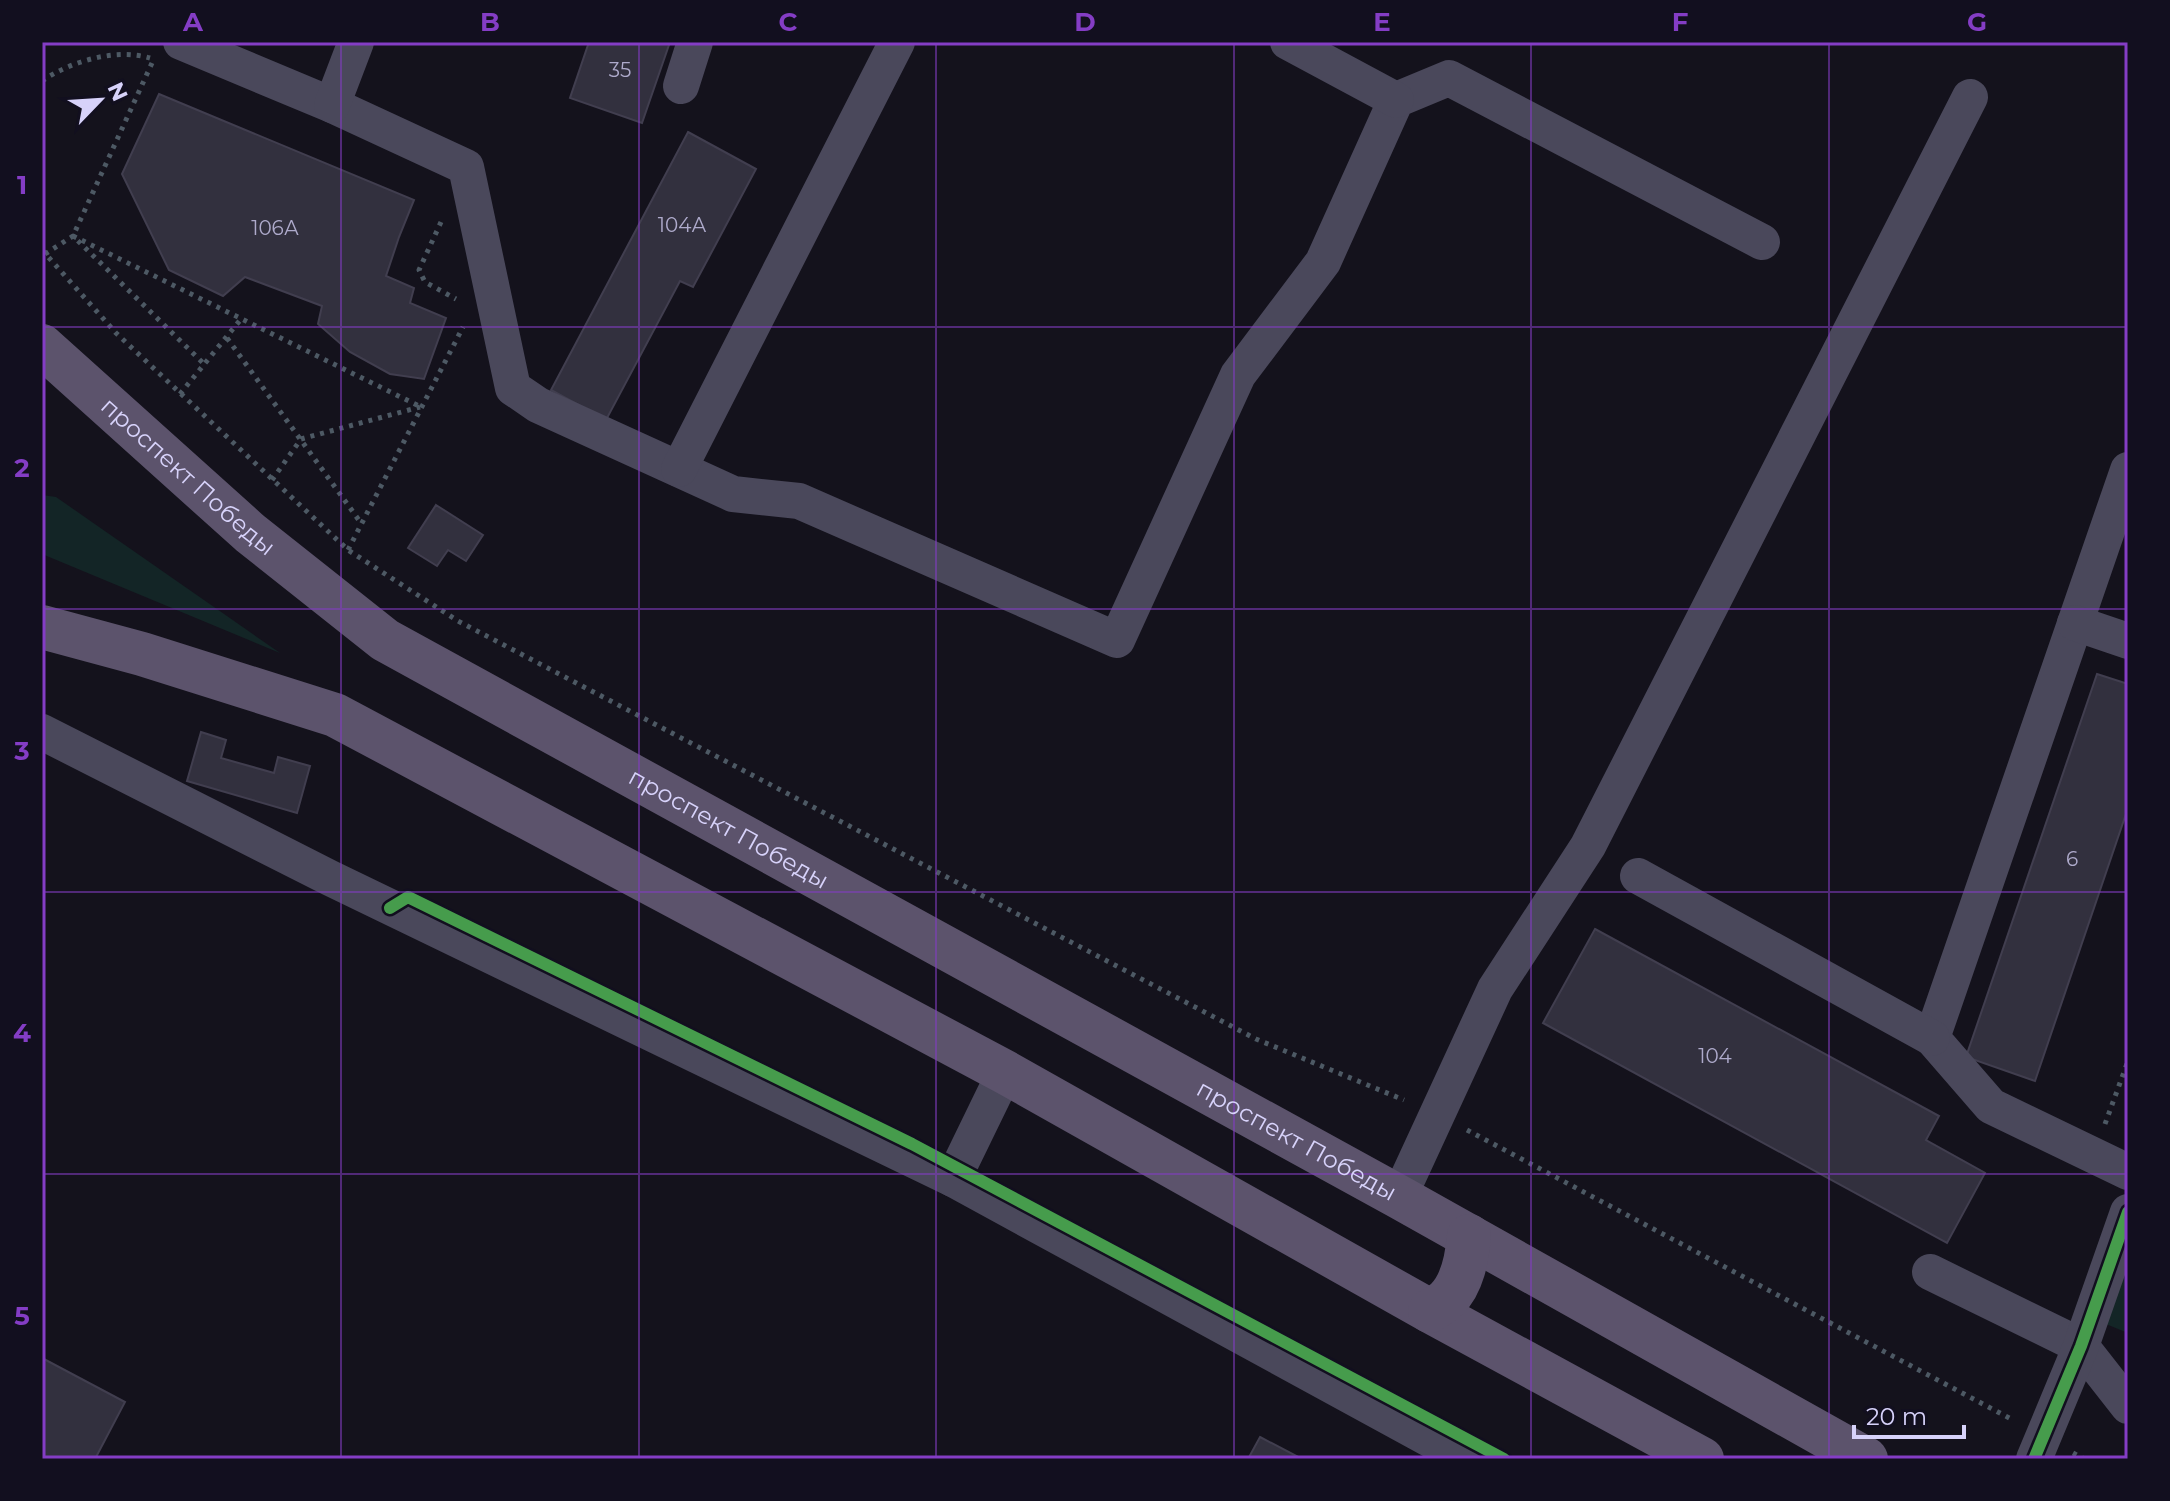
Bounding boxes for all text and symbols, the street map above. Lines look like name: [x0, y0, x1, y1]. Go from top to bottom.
text: A: [182, 6, 204, 38]
text: B: [480, 6, 500, 38]
text: C: [779, 6, 798, 38]
text: D: [1074, 6, 1096, 38]
text: E: [1373, 6, 1391, 38]
text: F: [1672, 6, 1688, 38]
text: G: [1967, 6, 1987, 38]
house number: 35: [609, 58, 631, 82]
north arrow: [60, 60, 140, 140]
text: N: [102, 78, 134, 106]
text: 1: [17, 169, 27, 201]
house number: 104А: [658, 213, 706, 237]
house number: 106А: [251, 216, 299, 240]
street label: проспект Победы: [95, 391, 281, 561]
text: 2: [14, 452, 30, 484]
text: 3: [13, 735, 30, 767]
street label: проспект Победы: [624, 762, 834, 895]
house number: 6: [2066, 847, 2078, 871]
text: 4: [13, 1017, 31, 1049]
house number: 104: [1698, 1044, 1732, 1068]
street label: проспект Победы: [1192, 1074, 1402, 1207]
text: 5: [14, 1300, 30, 1332]
scale bar: [1854, 1389, 1964, 1439]
text: 20 m: [1866, 1402, 1927, 1431]

